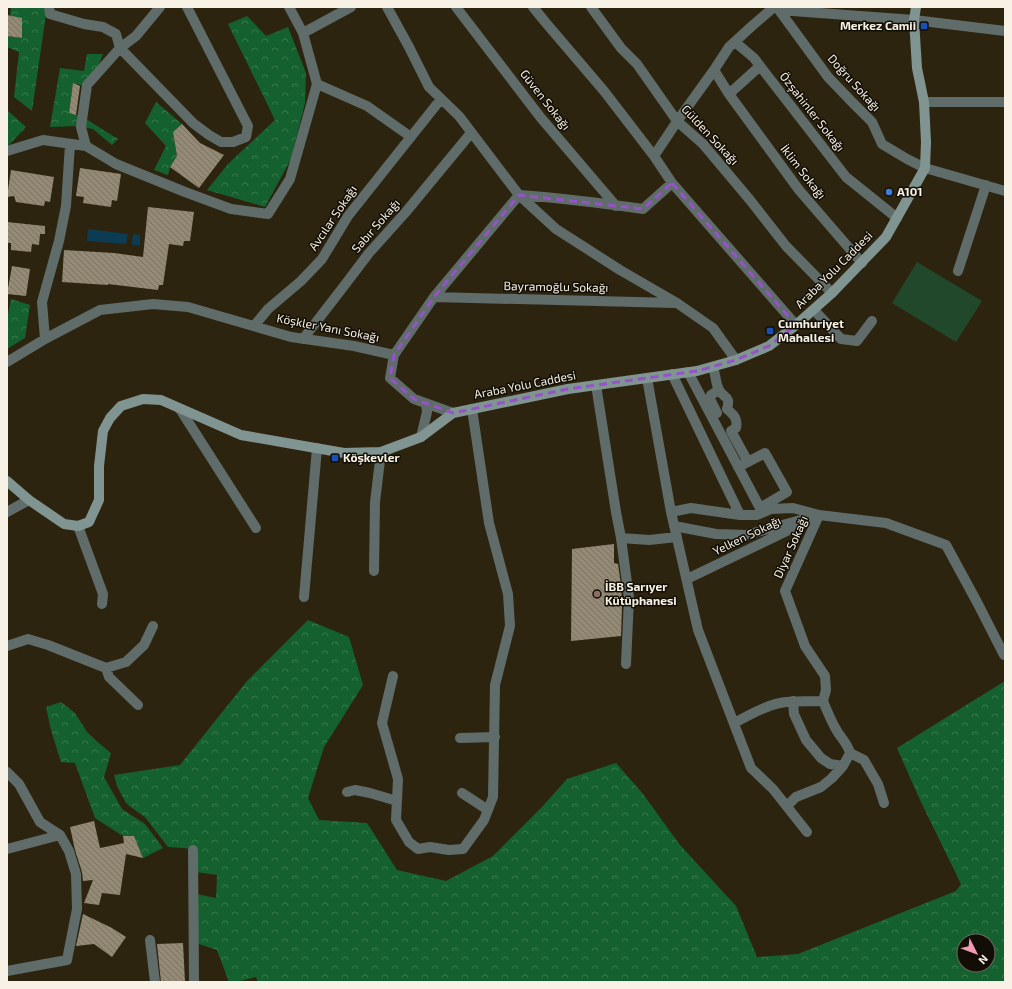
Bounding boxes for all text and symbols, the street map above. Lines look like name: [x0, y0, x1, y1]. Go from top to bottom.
place label: Merkez Camii: [840, 18, 916, 32]
marker: Merkez Camii: [919, 21, 929, 31]
street label: Doğru Sokağı: [826, 51, 884, 114]
street label: Güven Sokağı: [518, 66, 574, 132]
street label: Özşahinler Sokağı: [777, 69, 848, 154]
street label: Gülden Sokağı: [679, 101, 742, 167]
street label: İklim Sokağı: [778, 141, 829, 201]
street label: Avcılar Sokağı: [305, 182, 359, 253]
place label: A101: [897, 184, 922, 198]
marker: A101: [884, 187, 894, 197]
street label: Sabır Sokağı: [348, 196, 402, 255]
street label: Araba Yolu Caddesi: [792, 228, 875, 311]
street label: Bayramoğlu Sokağı: [503, 278, 609, 294]
street label: Köşkler Yanı Sokağı: [276, 310, 381, 345]
place label: Cumhuriyet Mahallesi: [778, 316, 844, 344]
marker: Cumhuriyet Mahallesi: [765, 326, 775, 336]
street label: Araba Yolu Caddesi: [473, 367, 577, 401]
place label: Köşkevler: [343, 450, 400, 465]
marker: Köşkevler: [330, 453, 340, 463]
street label: Yelken Sokağı: [710, 513, 783, 558]
street label: Diyar Sokağı: [770, 513, 810, 580]
place label: İBB Sarıyer Kütüphanesi: [605, 579, 677, 607]
marker: İBB Sarıyer Kütüphanesi: [592, 589, 602, 599]
north arrow: [956, 933, 996, 973]
text: N: [976, 953, 991, 967]

